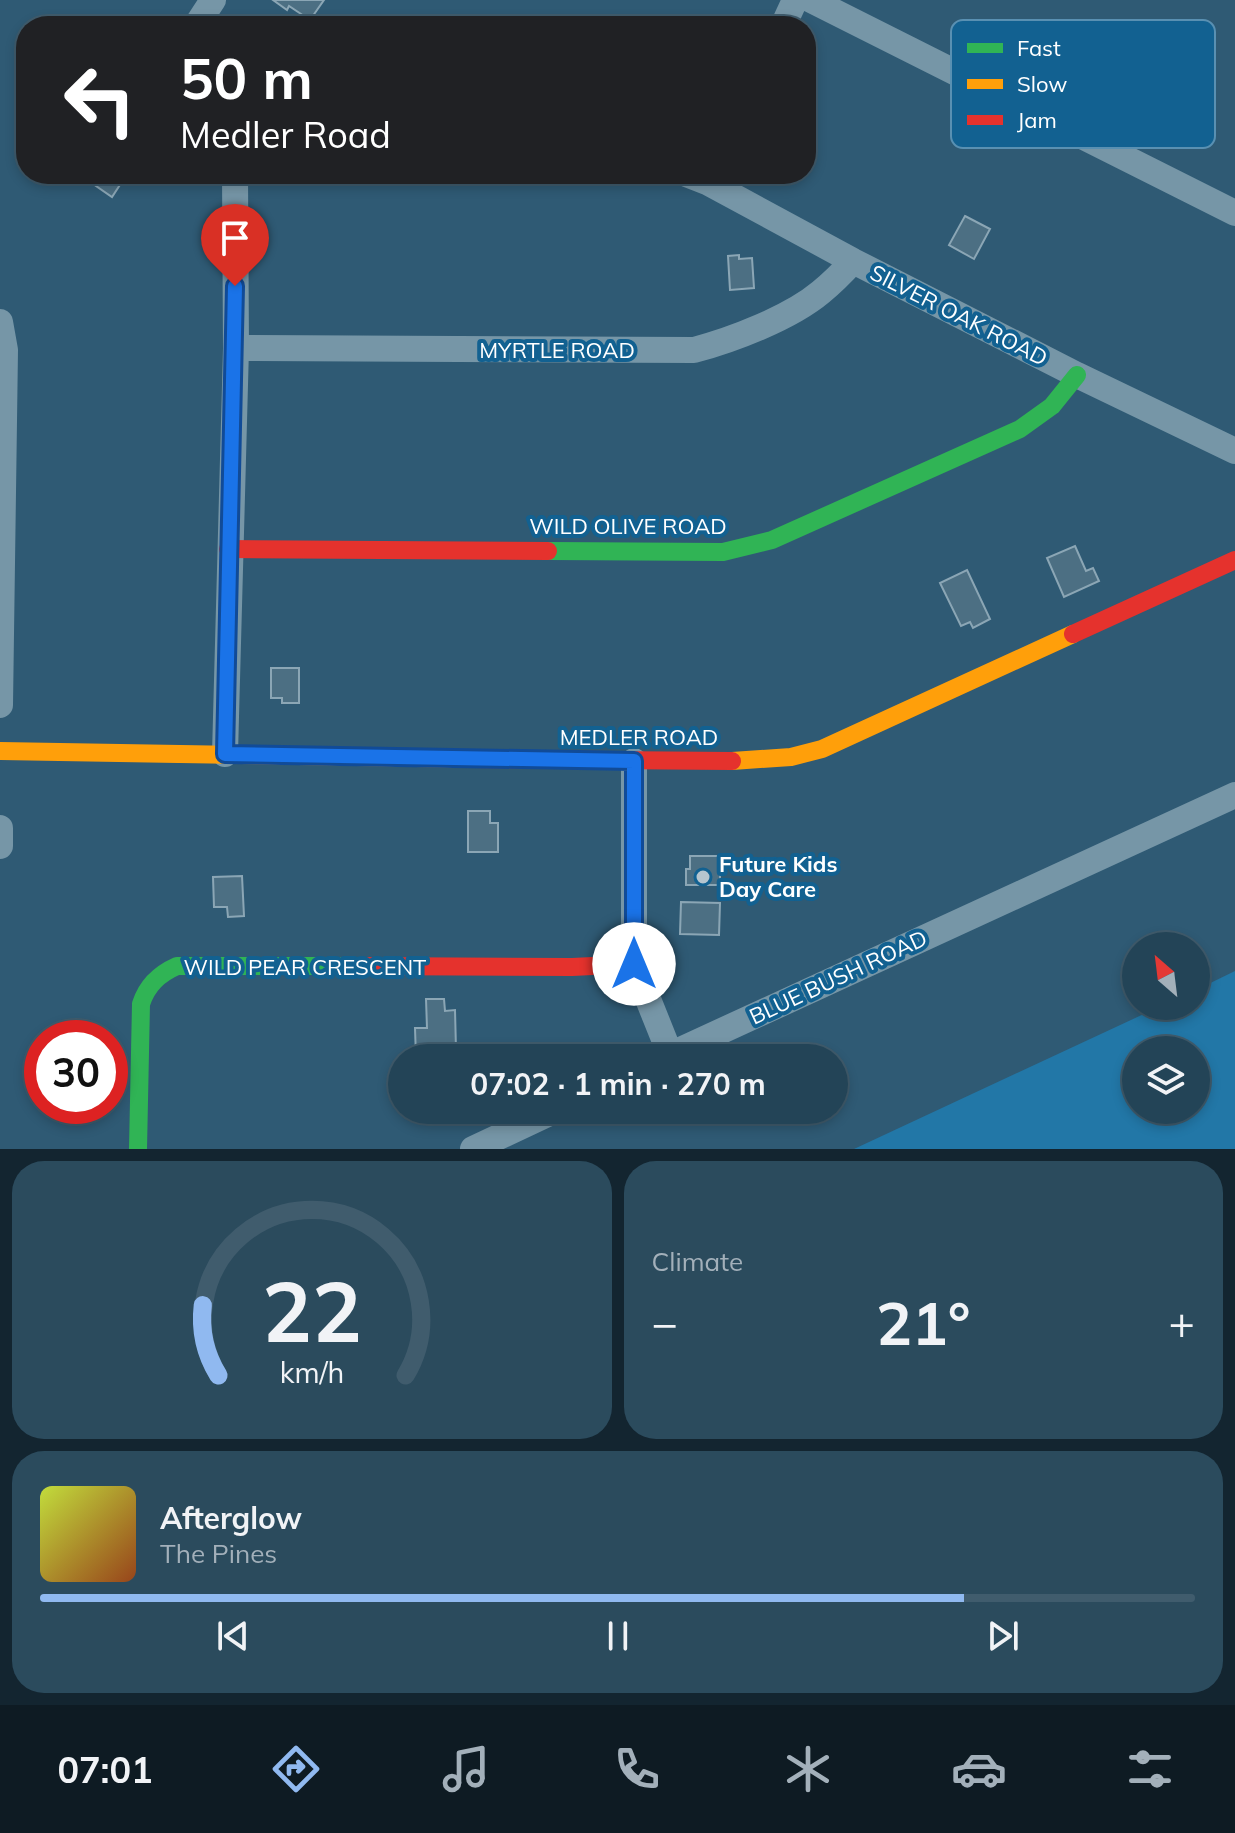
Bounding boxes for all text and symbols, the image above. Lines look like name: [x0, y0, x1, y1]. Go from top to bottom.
legend: [951, 20, 1215, 148]
text: Fast: [1017, 34, 1061, 62]
text: 50 m: [180, 43, 313, 113]
icon: left: [48, 48, 152, 152]
text: Slow: [1017, 70, 1067, 98]
text: Jam: [1017, 106, 1057, 134]
text: Medler Road: [180, 112, 391, 157]
pin: [201, 204, 269, 286]
icon: arrive: [213, 216, 257, 260]
street label: SILVER OAK ROAD: [866, 258, 1052, 372]
street label: MYRTLE ROAD: [479, 336, 635, 364]
street label: WILD OLIVE ROAD: [529, 512, 727, 540]
street label: MEDLER ROAD: [560, 723, 718, 751]
place label: Future Kids Day Care: [719, 850, 837, 903]
marker: Future Kids Day Care: [694, 868, 712, 886]
position arrow: [592, 922, 676, 1006]
street label: BLUE BUSH ROAD: [745, 924, 931, 1030]
north arrow: [1122, 932, 1210, 1020]
map controls: [1122, 932, 1210, 1124]
street label: WILD PEAR CRESCENT: [184, 953, 426, 981]
speed limit sign: 30: [24, 1020, 128, 1124]
button: layers: [1122, 1036, 1210, 1124]
text: 07:02 · 1 min · 270 m: [470, 1065, 766, 1103]
text: Climate: [652, 1245, 743, 1278]
text: 22: [262, 1258, 362, 1363]
text: 21°: [876, 1285, 971, 1360]
text: −: [652, 1295, 678, 1350]
text: +: [1169, 1295, 1195, 1350]
text: km/h: [279, 1354, 344, 1390]
text: Afterglow: [160, 1499, 302, 1537]
text: The Pines: [160, 1537, 277, 1570]
icon: previous: [211, 1614, 255, 1658]
icon: pause: [596, 1614, 640, 1658]
icon: next: [981, 1614, 1025, 1658]
icon: directions: [268, 1741, 324, 1797]
icon: music: [438, 1741, 494, 1797]
icon: phone: [609, 1741, 665, 1797]
icon: climate: [780, 1741, 836, 1797]
icon: car: [951, 1741, 1007, 1797]
icon: filters: [1122, 1741, 1178, 1797]
text: 07:01: [57, 1747, 153, 1792]

